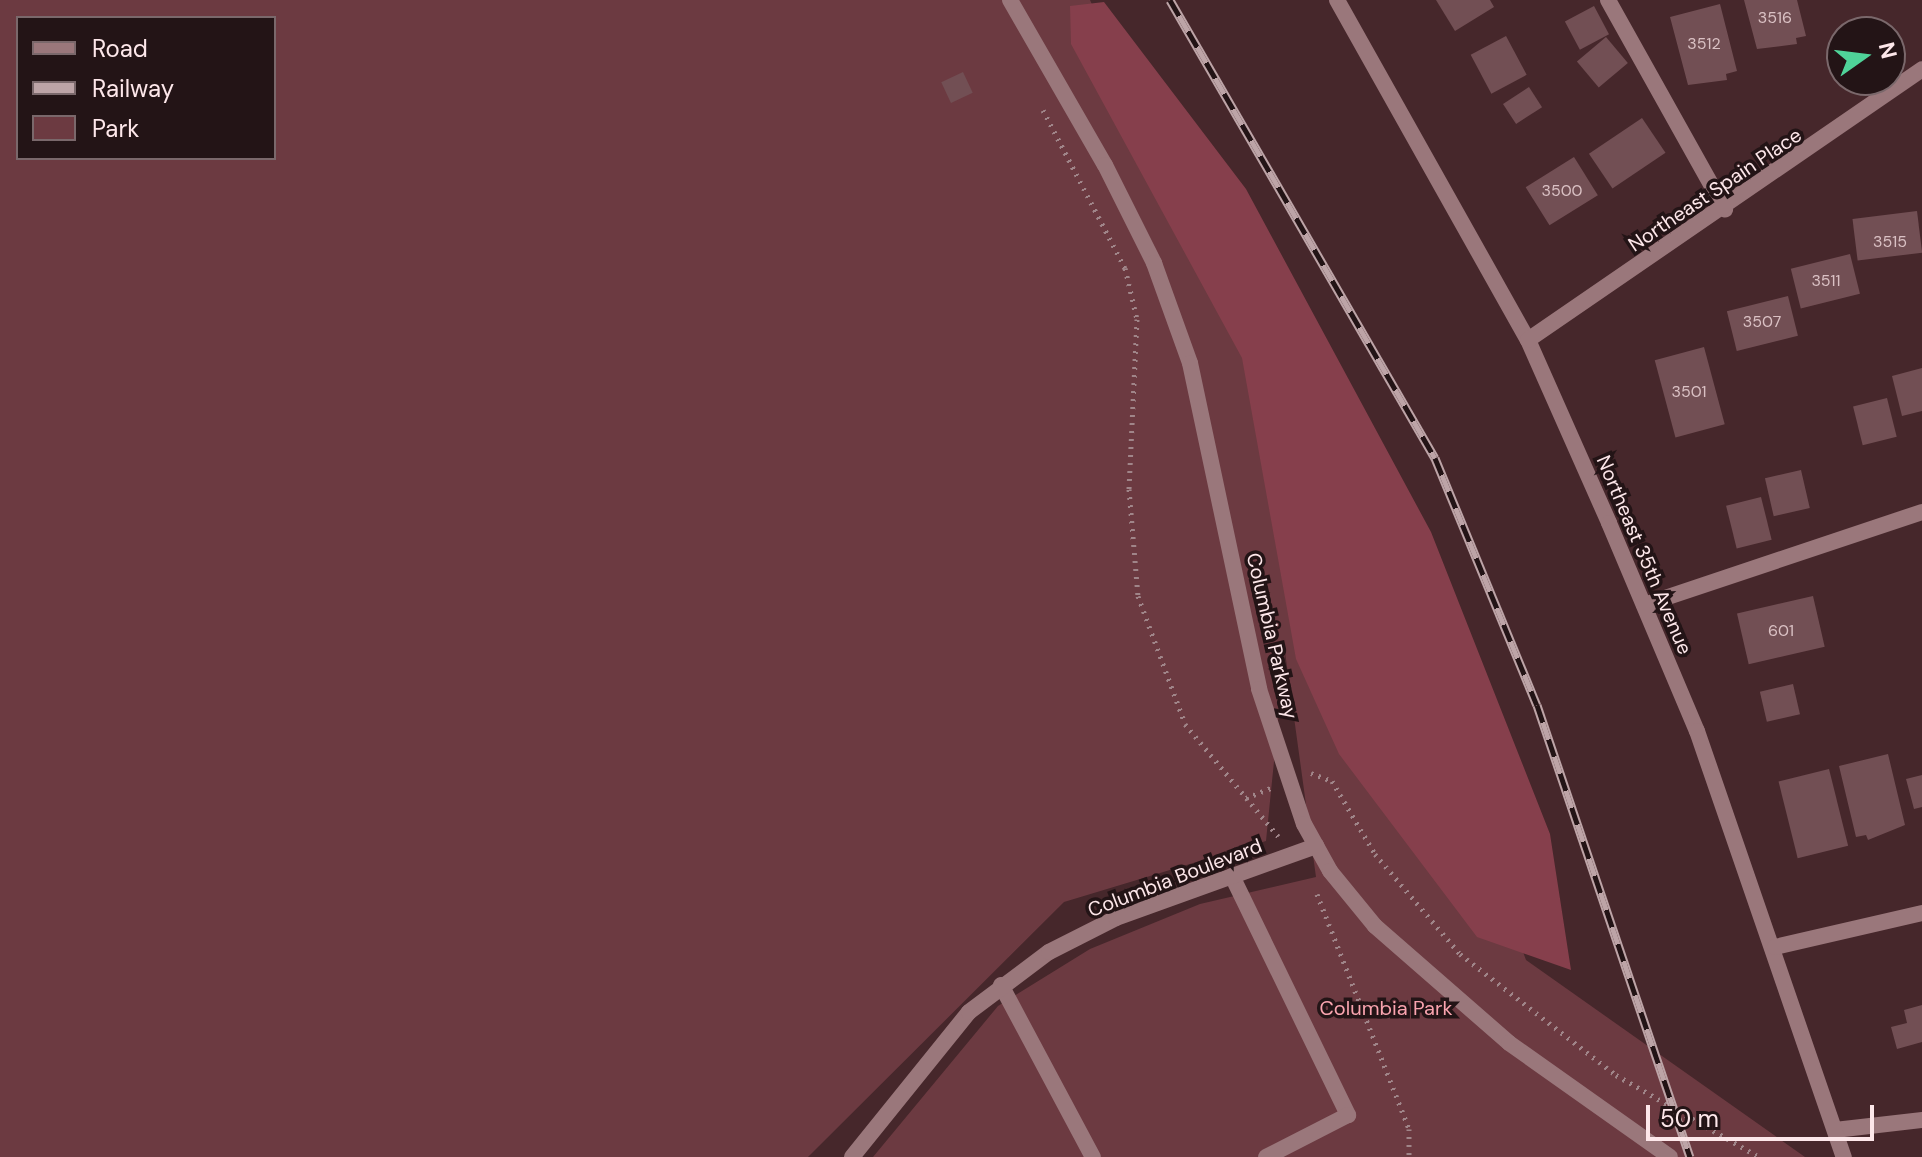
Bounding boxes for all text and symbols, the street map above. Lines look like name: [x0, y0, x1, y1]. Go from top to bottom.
house number: 3516: [1758, 8, 1792, 28]
legend: [16, 16, 276, 160]
north arrow: [1826, 16, 1906, 96]
text: Road: [92, 33, 148, 64]
house number: 3512: [1687, 34, 1721, 54]
text: N: [1872, 39, 1904, 62]
text: Railway: [92, 73, 174, 104]
text: Park: [92, 113, 139, 144]
street label: Northeast Spain Place: [1624, 123, 1806, 257]
house number: 3500: [1541, 181, 1583, 201]
house number: 3515: [1873, 232, 1907, 252]
house number: 3511: [1811, 271, 1841, 291]
house number: 3507: [1743, 312, 1781, 332]
house number: 3501: [1671, 382, 1707, 402]
street label: Northeast 35th Avenue: [1591, 452, 1697, 658]
street label: Columbia Parkway: [1241, 551, 1303, 721]
house number: 601: [1768, 621, 1794, 641]
street label: Columbia Boulevard: [1084, 834, 1266, 922]
park label: Columbia Park: [1320, 996, 1452, 1020]
scale bar: [1650, 1089, 1878, 1139]
text: 50 m: [1660, 1103, 1719, 1134]

